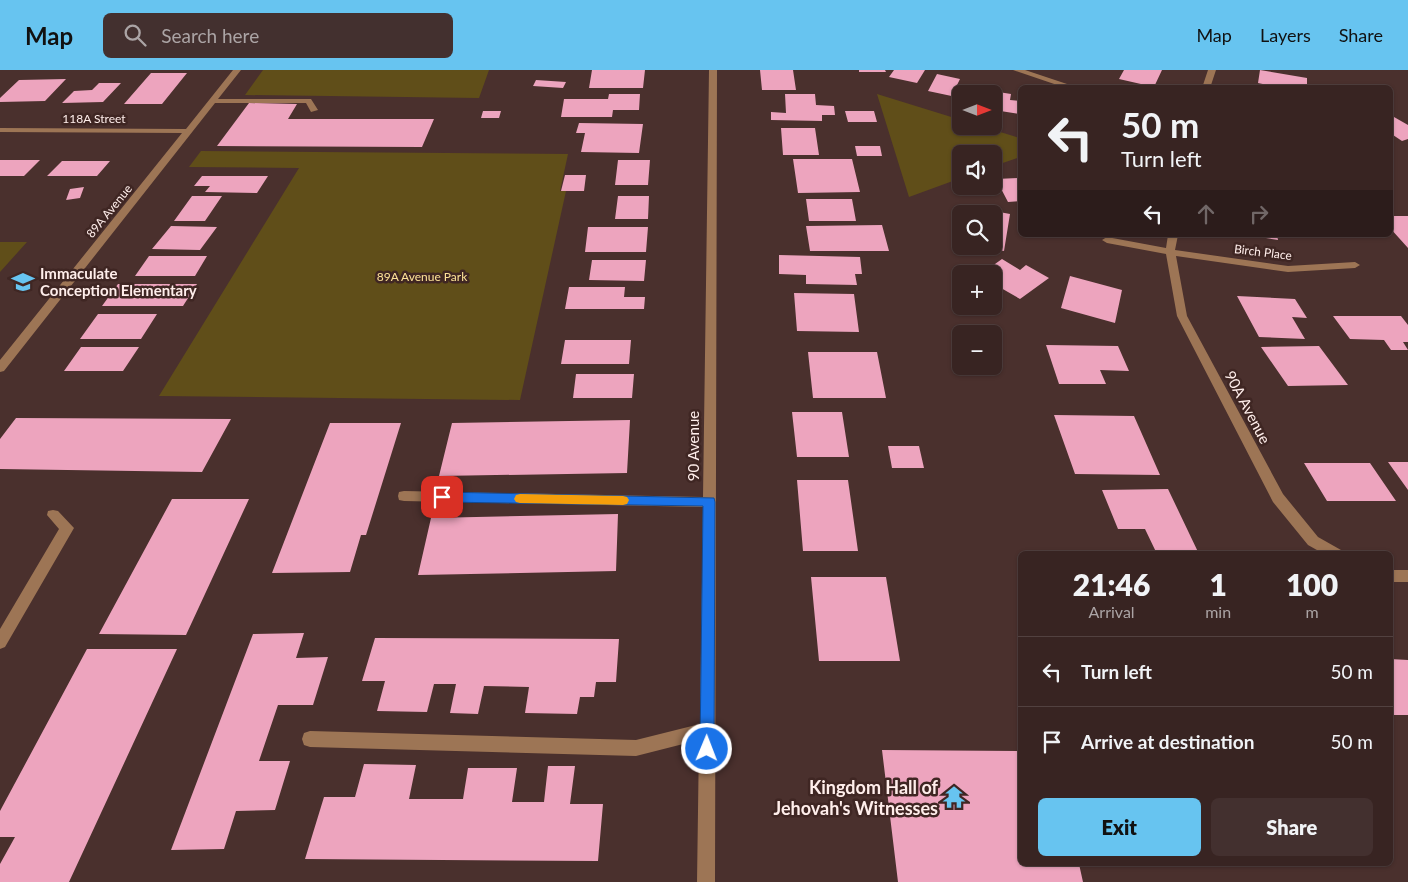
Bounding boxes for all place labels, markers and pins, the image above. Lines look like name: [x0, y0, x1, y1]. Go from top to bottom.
place label: Immaculate Conception Elementary: [40, 264, 197, 299]
school or university icon: Immaculate Conception Elementary: [10, 269, 36, 295]
pin: [421, 476, 463, 518]
place label: Kingdom Hall of Jehovah's Witnesses: [773, 776, 939, 819]
temple icon: Kingdom Hall of Jehovah's Witnesses: [941, 784, 967, 810]

